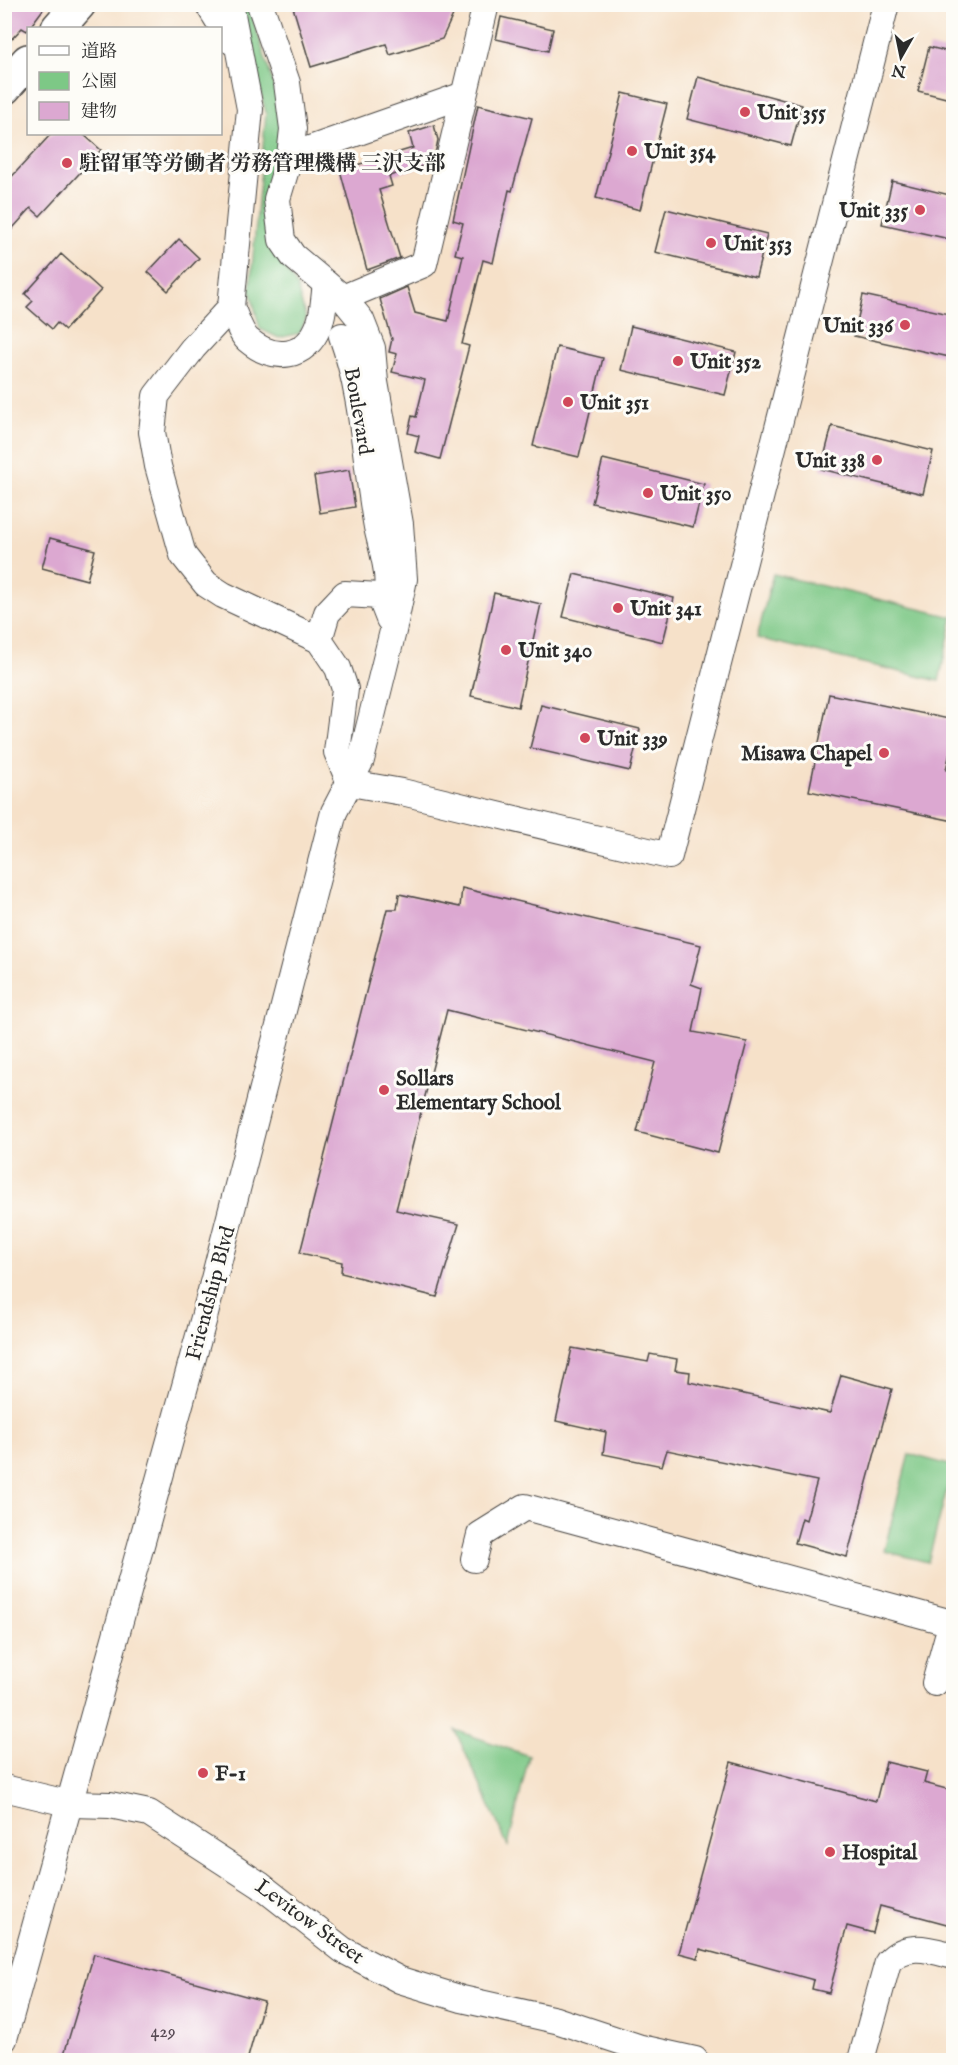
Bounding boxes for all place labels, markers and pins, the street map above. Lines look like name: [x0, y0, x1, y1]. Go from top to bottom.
place label: Unit 355: [756, 100, 826, 127]
marker: Unit 355: [738, 105, 752, 119]
place label: Unit 354: [643, 139, 716, 166]
marker: Unit 354: [625, 144, 639, 158]
place label: 駐留軍等労働者 労務管理機構 三沢支部: [79, 151, 445, 178]
marker: 駐留軍等労働者 労務管理機構 三沢支部: [60, 156, 74, 170]
place label: Unit 335: [838, 198, 908, 225]
marker: Unit 335: [913, 203, 927, 217]
place label: Unit 353: [722, 231, 792, 258]
marker: Unit 353: [704, 236, 718, 250]
place label: Unit 336: [822, 313, 894, 340]
marker: Unit 336: [898, 318, 912, 332]
place label: Unit 352: [689, 349, 761, 376]
marker: Unit 352: [671, 354, 685, 368]
place label: Unit 351: [579, 390, 649, 417]
marker: Unit 351: [561, 395, 575, 409]
place label: Unit 338: [794, 448, 865, 475]
marker: Unit 338: [870, 453, 884, 467]
place label: Unit 350: [659, 481, 731, 508]
marker: Unit 350: [641, 486, 655, 500]
place label: Unit 341: [629, 596, 702, 623]
marker: Unit 341: [611, 601, 625, 615]
place label: Unit 340: [517, 638, 592, 665]
marker: Unit 340: [499, 643, 513, 657]
place label: Unit 339: [596, 726, 668, 753]
marker: Unit 339: [578, 731, 592, 745]
place label: Misawa Chapel: [741, 741, 873, 768]
marker: Misawa Chapel: [877, 746, 891, 760]
place label: Sollars Elementary School: [396, 1066, 562, 1117]
marker: Sollars Elementary School: [377, 1083, 391, 1097]
place label: F-1: [215, 1761, 246, 1788]
marker: F-1: [196, 1766, 210, 1780]
place label: Hospital: [842, 1840, 919, 1867]
marker: Hospital: [823, 1845, 837, 1859]

